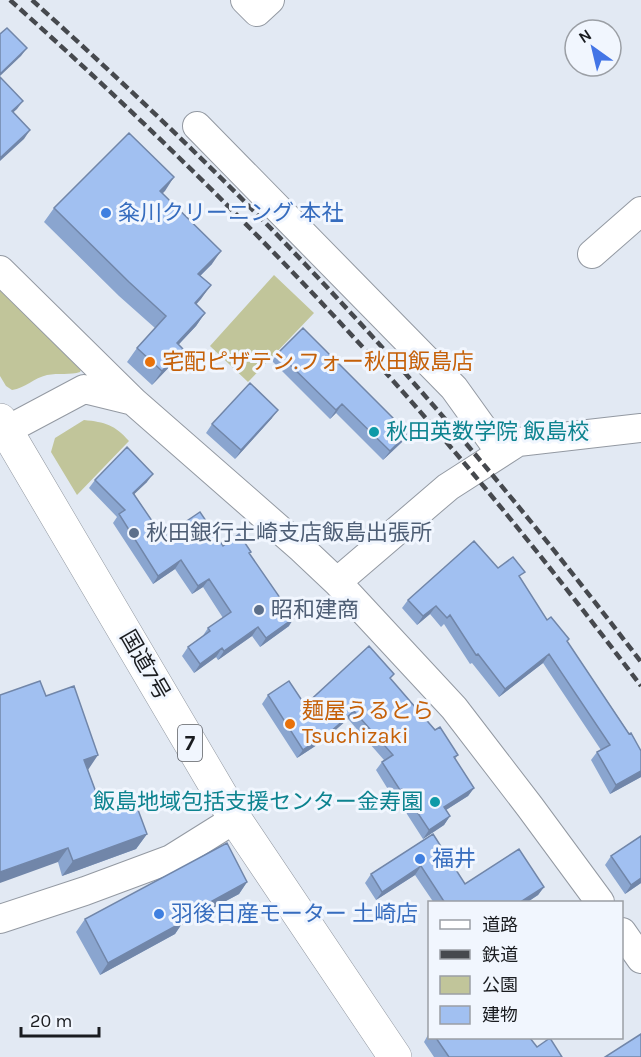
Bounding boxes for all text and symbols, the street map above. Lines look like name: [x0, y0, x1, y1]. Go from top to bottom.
north arrow: [563, 18, 623, 78]
text: N: [575, 25, 595, 47]
place label: 粂川クリーニング 本社: [118, 200, 343, 226]
marker: 粂川クリーニング 本社: [99, 206, 113, 220]
place label: 宅配ピザテン.フォー秋田飯島店: [162, 349, 474, 375]
marker: 宅配ピザテン.フォー秋田飯島店: [143, 355, 157, 369]
place label: 秋田英数学院 飯島校: [386, 419, 589, 445]
marker: 秋田英数学院 飯島校: [367, 425, 381, 439]
place label: 秋田銀行土崎支店飯島出張所: [146, 520, 432, 546]
marker: 秋田銀行土崎支店飯島出張所: [127, 526, 141, 540]
place label: 昭和建商: [271, 597, 359, 623]
marker: 昭和建商: [252, 603, 266, 617]
street label: 国道7号: [115, 625, 175, 705]
place label: 麺屋うるとら Tsuchizaki: [302, 698, 434, 749]
marker: 麺屋うるとら Tsuchizaki: [283, 717, 297, 731]
road number: 7: [178, 725, 202, 761]
place label: 飯島地域包括支援センター金寿園: [93, 789, 423, 815]
marker: 飯島地域包括支援センター金寿園: [428, 795, 442, 809]
place label: 福井: [432, 846, 476, 872]
marker: 福井: [413, 852, 427, 866]
place label: 羽後日産モーター 土崎店: [171, 901, 418, 927]
legend: [428, 901, 623, 1039]
marker: 羽後日産モーター 土崎店: [152, 907, 166, 921]
text: 道路: [482, 914, 518, 936]
text: 鉄道: [482, 944, 518, 966]
text: 公園: [482, 974, 518, 996]
scale bar: [21, 1000, 99, 1038]
text: 建物: [482, 1004, 518, 1026]
text: 20 m: [30, 1010, 72, 1032]

